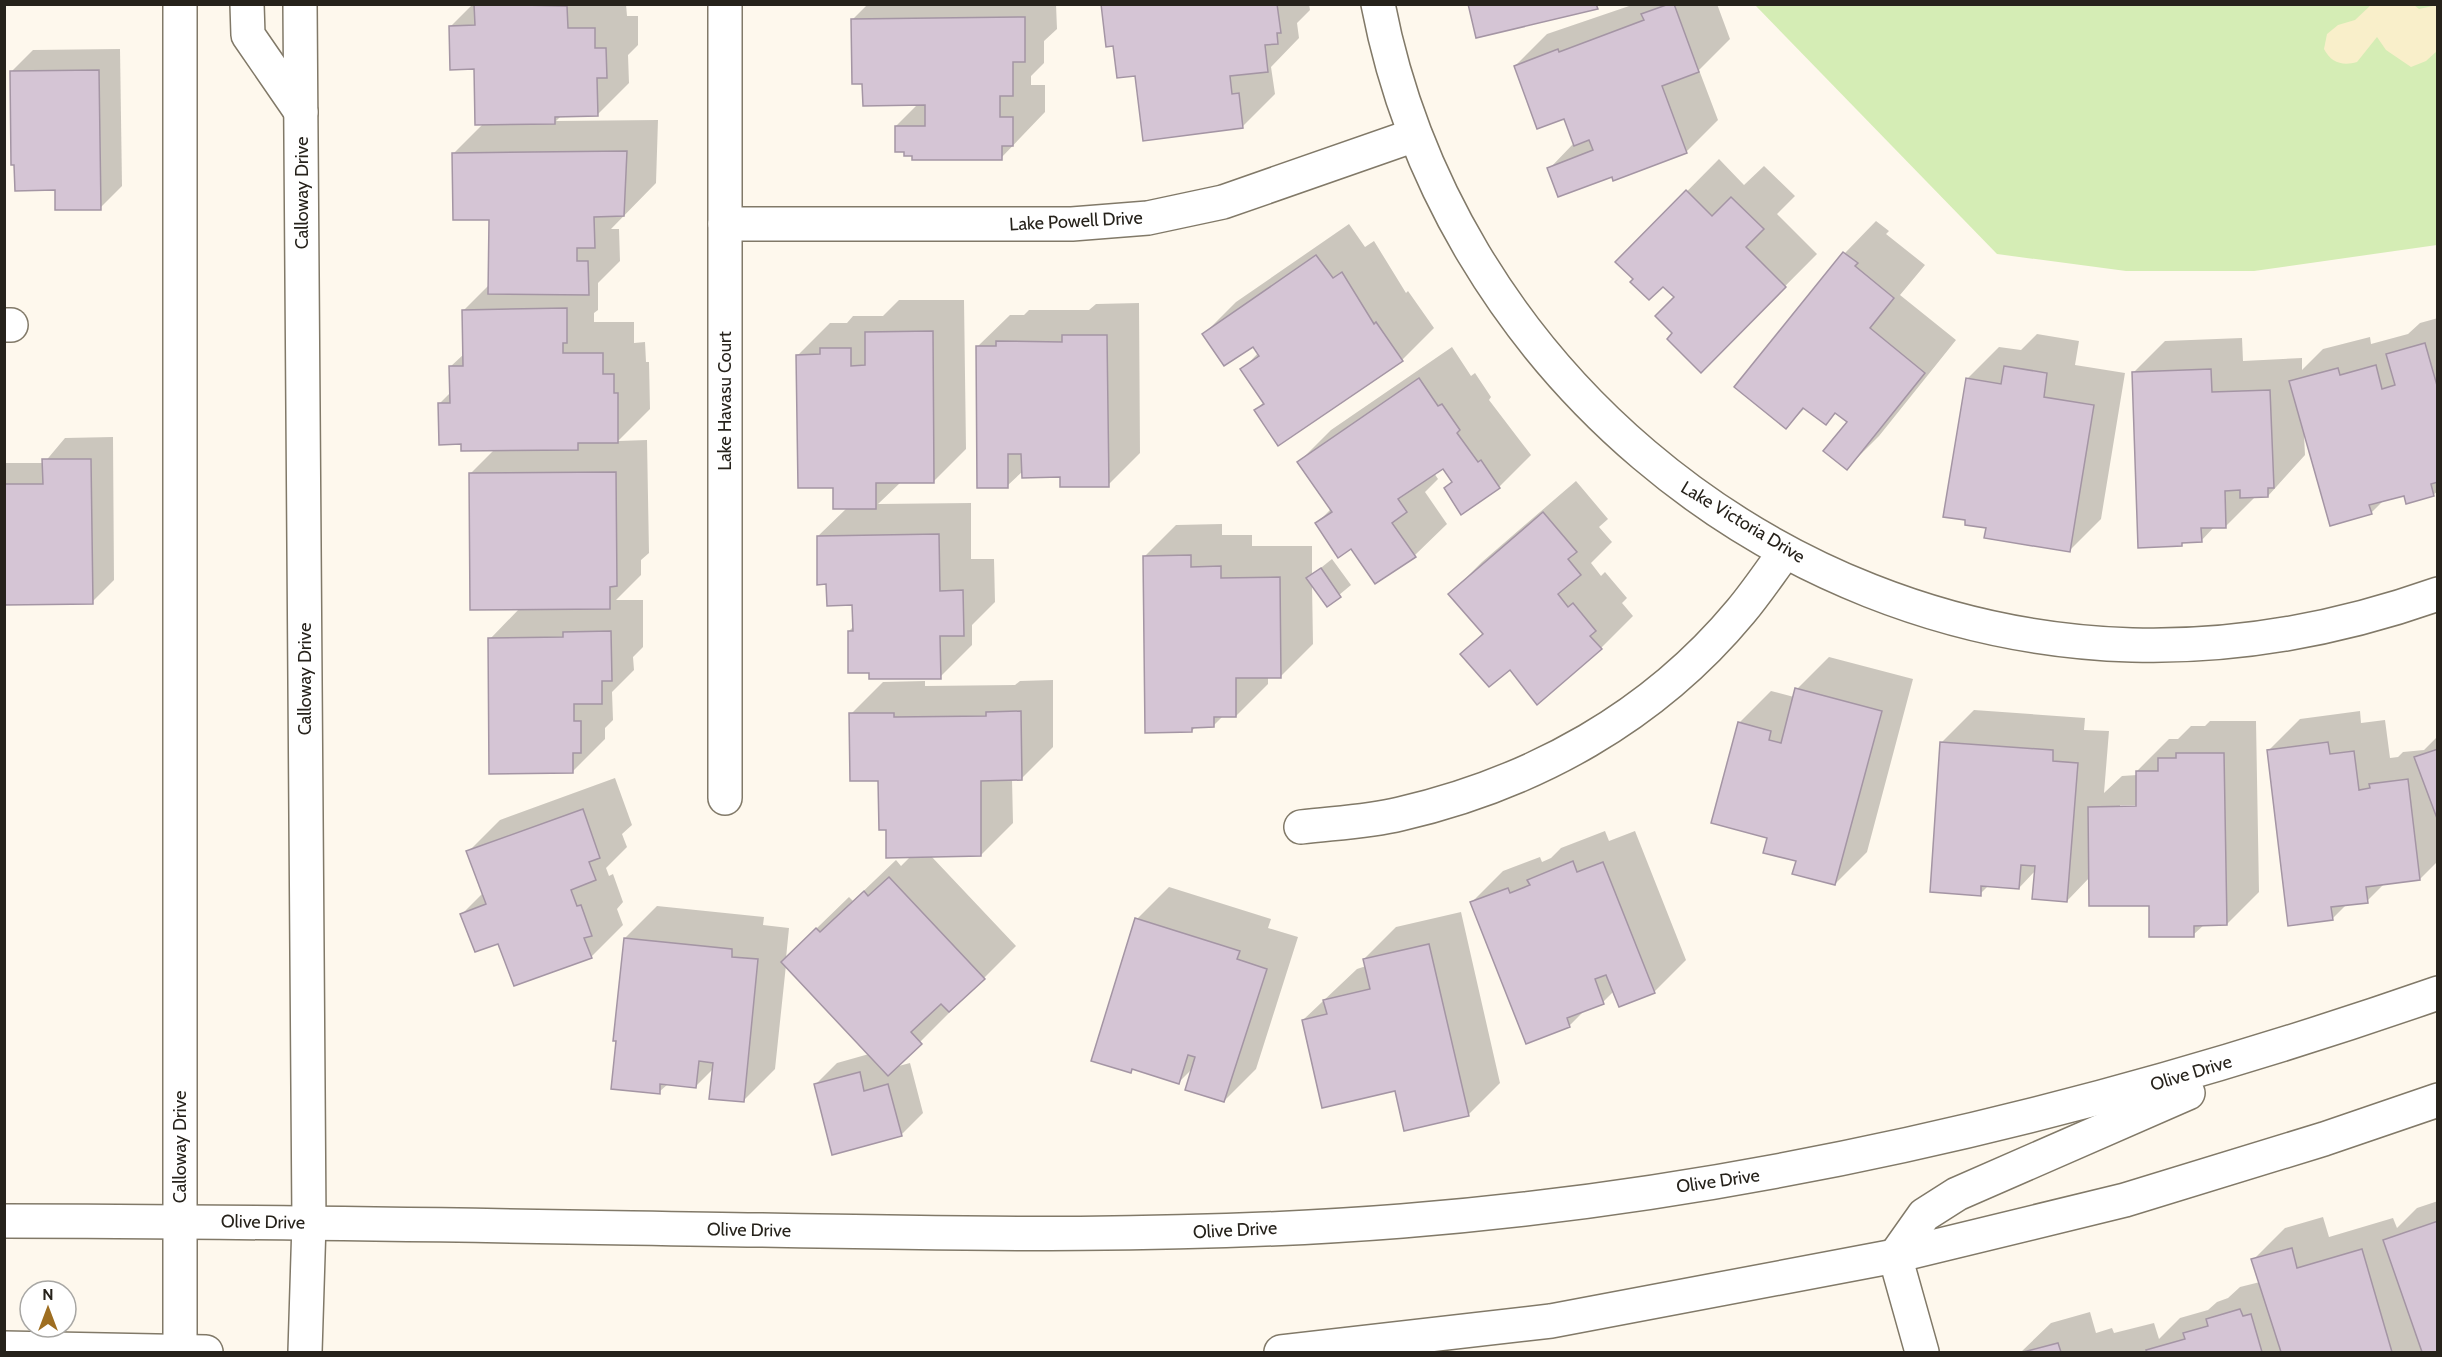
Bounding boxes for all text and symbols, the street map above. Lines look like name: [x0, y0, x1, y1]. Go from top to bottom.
street label: Calloway Drive: [291, 137, 313, 249]
street label: Lake Powell Drive: [1009, 207, 1143, 235]
street label: Lake Havasu Court: [714, 331, 736, 471]
street label: Lake Victoria Drive: [1677, 476, 1809, 568]
street label: Calloway Drive: [294, 623, 316, 735]
street label: Olive Drive: [2148, 1050, 2234, 1096]
street label: Calloway Drive: [169, 1091, 191, 1203]
street label: Olive Drive: [1675, 1164, 1761, 1198]
street label: Olive Drive: [221, 1210, 305, 1234]
street label: Olive Drive: [1192, 1217, 1278, 1243]
street label: Olive Drive: [707, 1218, 791, 1242]
north arrow: [18, 1279, 78, 1339]
text: N: [42, 1285, 54, 1304]

